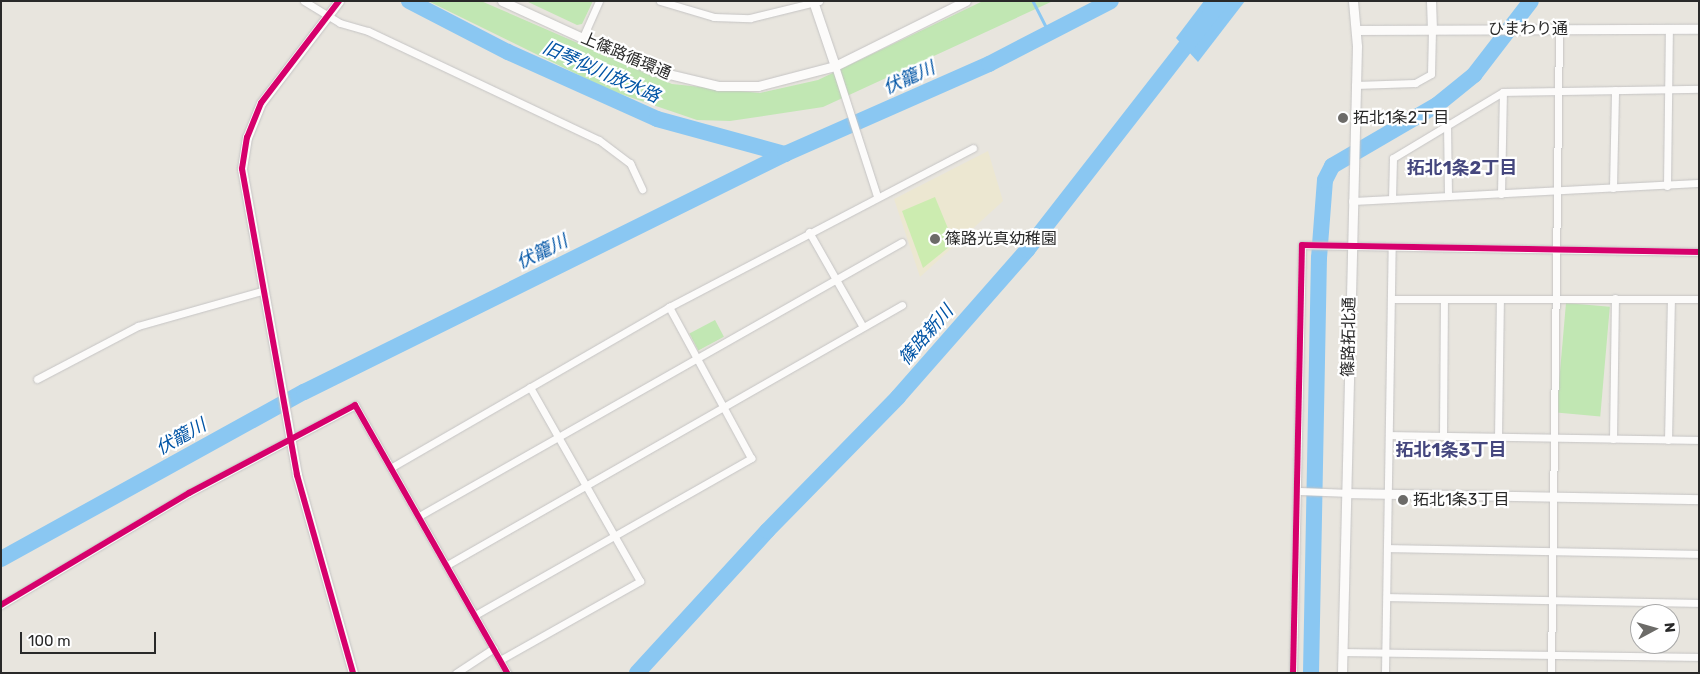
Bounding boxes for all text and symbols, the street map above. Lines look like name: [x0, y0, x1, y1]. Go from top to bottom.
street label: ひまわり通: [1488, 19, 1568, 39]
street label: 上篠路循環通: [578, 28, 674, 84]
water label: 旧琴似川放水路: [539, 37, 663, 107]
water label: 伏籠川: [880, 57, 938, 99]
place label: 拓北1条2丁目: [1353, 108, 1449, 128]
marker: 拓北1条2丁目: [1337, 112, 1349, 124]
district label: 拓北1条2丁目: [1407, 157, 1517, 179]
place label: 篠路光真幼稚園: [945, 229, 1057, 249]
water label: 伏籠川: [513, 230, 571, 274]
marker: 篠路光真幼稚園: [929, 233, 941, 245]
street label: 篠路拓北通: [1339, 297, 1359, 377]
water label: 篠路新川: [894, 301, 958, 369]
water label: 伏籠川: [152, 414, 210, 460]
district label: 拓北1条3丁目: [1396, 439, 1506, 461]
place label: 拓北1条3丁目: [1413, 490, 1509, 510]
marker: 拓北1条3丁目: [1397, 494, 1409, 506]
north arrow: [1630, 604, 1680, 654]
scale bar: [22, 622, 159, 654]
text: N: [1660, 622, 1678, 633]
text: 100 m: [28, 632, 70, 650]

